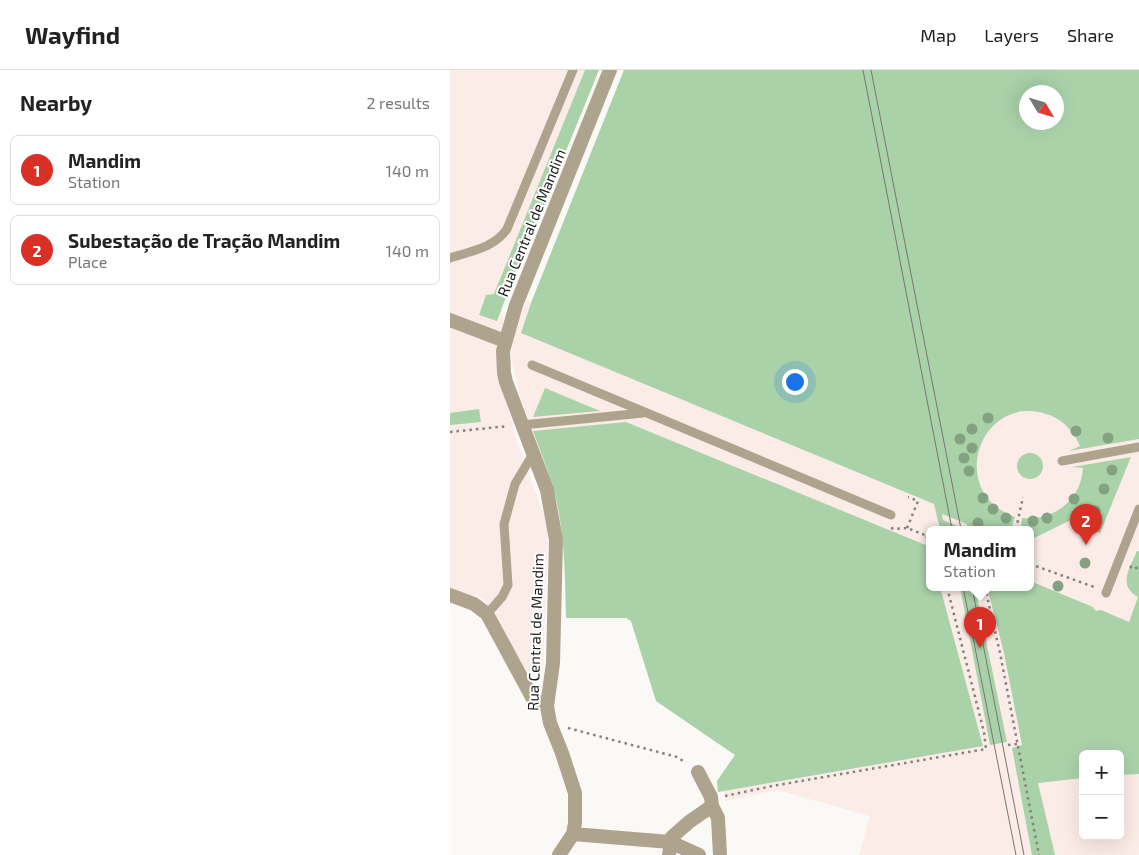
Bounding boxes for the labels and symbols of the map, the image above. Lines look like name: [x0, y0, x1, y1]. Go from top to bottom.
north arrow: [1019, 85, 1064, 130]
street label: Rua Central de Mandim: [493, 146, 569, 299]
your location: [782, 369, 808, 395]
pin: 2: [1070, 504, 1102, 545]
street label: Rua Central de Mandim: [523, 553, 547, 711]
pin: 1: [964, 607, 996, 648]

